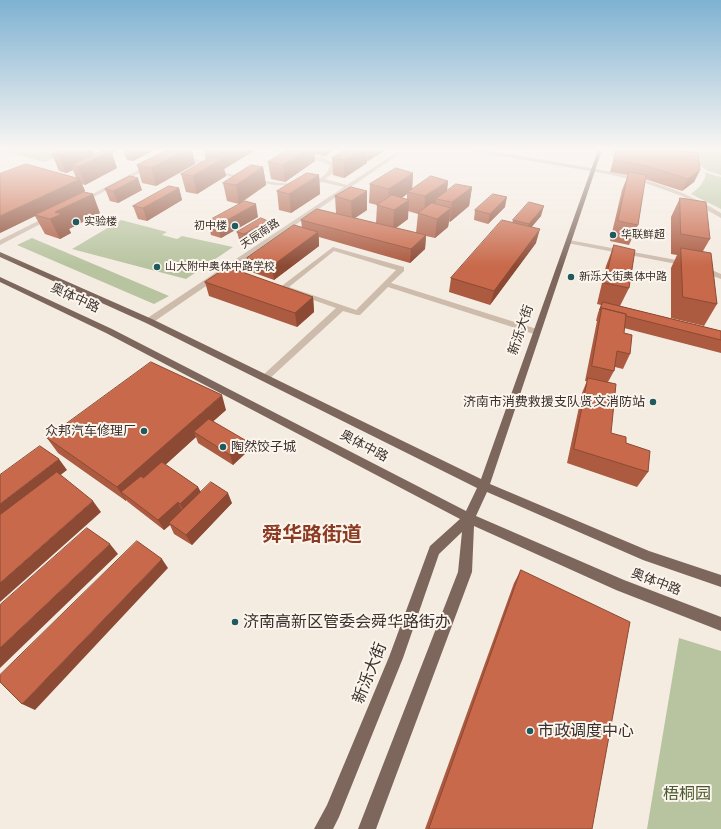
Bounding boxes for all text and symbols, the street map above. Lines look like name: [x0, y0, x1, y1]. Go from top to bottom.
place label: 实验楼: [84, 215, 117, 229]
street label: 天辰南路: [238, 216, 282, 252]
marker: 实验楼: [71, 217, 81, 227]
place label: 初中楼: [194, 219, 227, 233]
marker: 初中楼: [230, 221, 240, 231]
place label: 华联鲜超: [621, 228, 665, 242]
marker: 华联鲜超: [608, 230, 618, 240]
place label: 山大附中奥体中路学校: [165, 260, 275, 274]
marker: 山大附中奥体中路学校: [152, 262, 162, 272]
place label: 新泺大街奥体中路: [579, 270, 667, 284]
marker: 新泺大街奥体中路: [566, 272, 576, 282]
street label: 奥体中路: [48, 280, 102, 316]
street label: 新泺大街: [505, 303, 537, 357]
place label: 济南市消费救援支队贤文消防站: [463, 394, 645, 410]
marker: 济南市消费救援支队贤文消防站: [648, 397, 658, 407]
place label: 众邦汽车修理厂: [45, 423, 136, 439]
marker: 众邦汽车修理厂: [139, 426, 149, 436]
street label: 奥体中路: [337, 427, 391, 465]
place label: 陶然饺子城: [231, 439, 296, 455]
marker: 陶然饺子城: [218, 442, 228, 452]
district label: 舜华路街道: [262, 523, 362, 547]
street label: 奥体中路: [629, 565, 683, 599]
place label: 济南高新区管委会舜华路街办: [243, 612, 451, 632]
marker: 济南高新区管委会舜华路街办: [230, 617, 240, 627]
street label: 新泺大街: [349, 640, 391, 706]
place label: 市政调度中心: [538, 721, 634, 741]
marker: 市政调度中心: [525, 726, 535, 736]
park label: 梧桐园: [663, 784, 711, 804]

